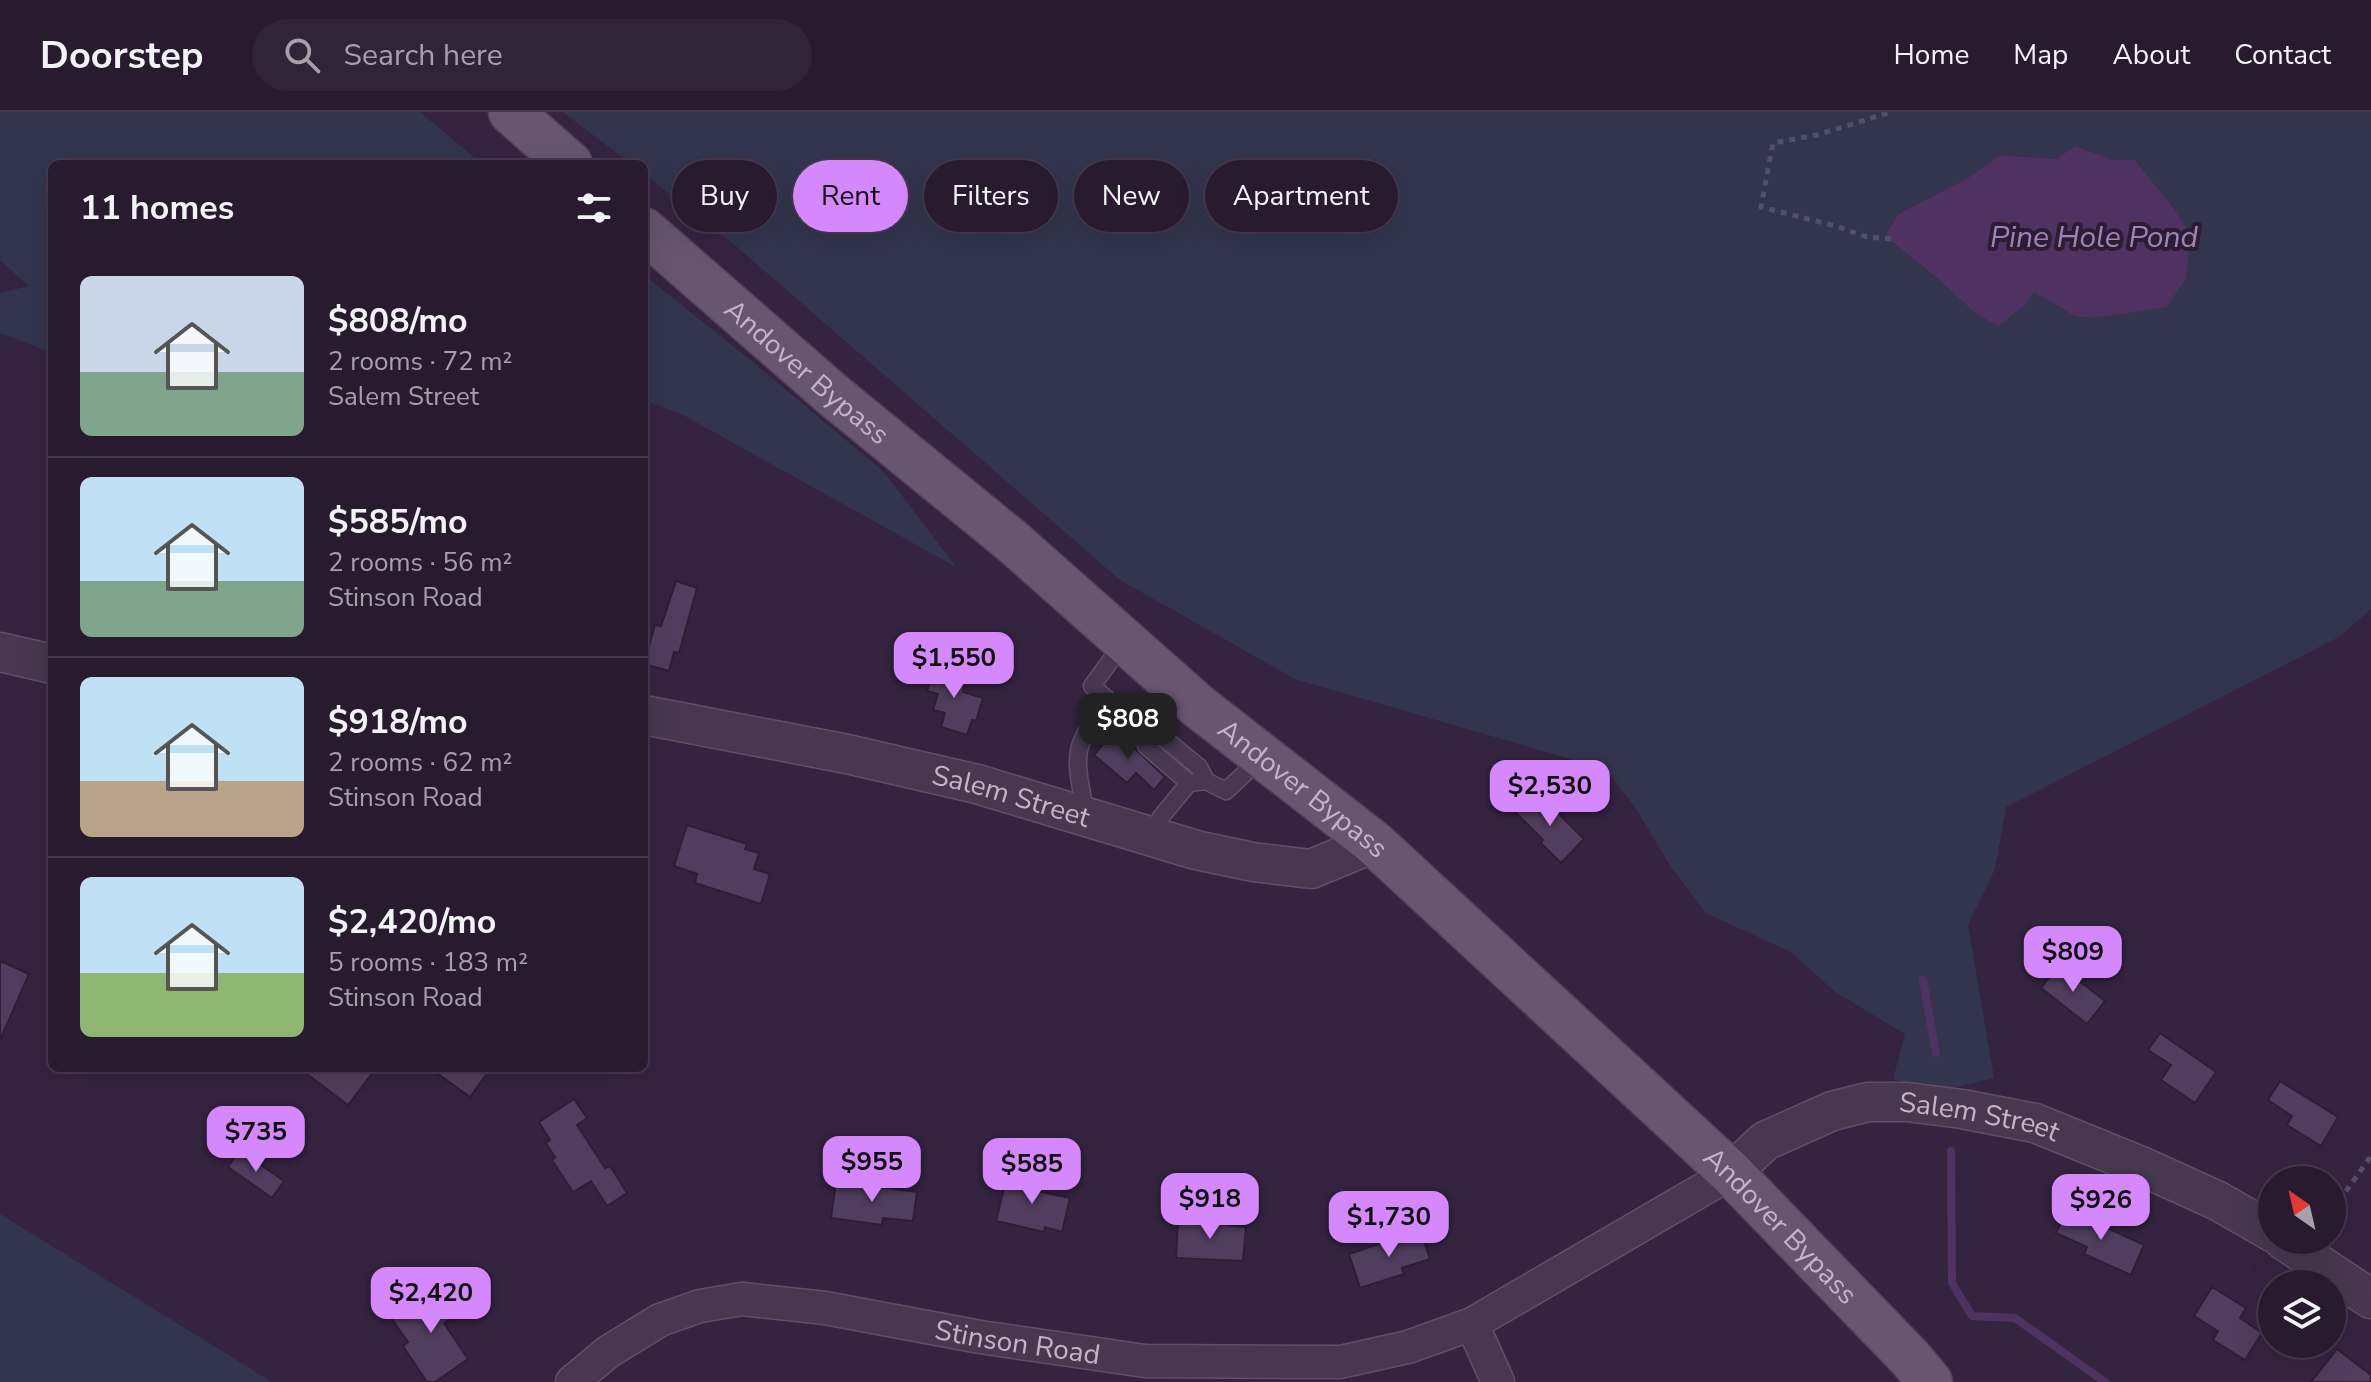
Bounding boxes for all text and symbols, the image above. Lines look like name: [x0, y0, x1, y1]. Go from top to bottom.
search box: [252, 19, 812, 91]
text: Doorstep: [40, 30, 204, 81]
icon: search: [280, 33, 324, 77]
text: Search here: [344, 35, 503, 76]
text: Home: [1894, 36, 1969, 74]
text: Map: [2013, 36, 2068, 74]
text: About: [2112, 36, 2190, 74]
text: Contact: [2234, 36, 2331, 74]
chip: Buy: [672, 160, 777, 232]
chip: Rent: [793, 160, 908, 232]
chip: Filters: [924, 160, 1058, 232]
chip: New: [1074, 160, 1189, 232]
chip: Apartment: [1205, 160, 1398, 232]
text: 11 homes: [80, 185, 234, 231]
icon: filters: [572, 186, 616, 230]
water label: Pine Hole Pond: [1990, 217, 2199, 258]
street label: Andover Bypass: [716, 291, 897, 454]
text: $808/mo: [328, 298, 468, 344]
icon: home: [144, 308, 240, 404]
text: 2 rooms · 72 m²: [328, 344, 512, 379]
text: Salem Street: [328, 379, 479, 414]
text: $585/mo: [328, 499, 468, 545]
icon: home: [144, 509, 240, 605]
text: 2 rooms · 56 m²: [328, 545, 512, 580]
text: Stinson Road: [328, 580, 483, 615]
pin: $1,550: [889, 632, 1019, 700]
text: $1,550: [912, 640, 996, 675]
pin: $808: [1081, 693, 1175, 761]
text: $918/mo: [328, 699, 468, 745]
text: $808: [1097, 701, 1159, 736]
icon: home: [144, 709, 240, 805]
street label: Andover Bypass: [1210, 711, 1396, 867]
text: 2 rooms · 62 m²: [328, 745, 512, 780]
street label: Salem Street: [928, 756, 1095, 837]
pin: $2,530: [1485, 760, 1615, 828]
text: $2,530: [1508, 768, 1592, 803]
text: Stinson Road: [328, 780, 483, 815]
text: $2,420/mo: [328, 899, 496, 945]
icon: home: [144, 909, 240, 1005]
pin: $809: [2026, 926, 2120, 994]
text: $809: [2042, 934, 2104, 969]
text: 5 rooms · 183 m²: [328, 945, 528, 980]
text: Stinson Road: [328, 980, 483, 1015]
street label: Salem Street: [1897, 1083, 2065, 1151]
pin: $735: [209, 1106, 303, 1174]
text: $735: [225, 1114, 287, 1149]
pin: $955: [825, 1136, 919, 1204]
pin: $585: [985, 1138, 1079, 1206]
street label: Andover Bypass: [1695, 1139, 1866, 1313]
text: $955: [841, 1144, 903, 1179]
text: $585: [1001, 1146, 1063, 1181]
north arrow: [2258, 1166, 2346, 1254]
map controls: [2258, 1166, 2346, 1358]
pin: $918: [1163, 1173, 1257, 1241]
pin: $926: [2054, 1174, 2148, 1242]
text: $918: [1179, 1181, 1241, 1216]
text: $926: [2070, 1182, 2132, 1217]
pin: $1,730: [1324, 1191, 1454, 1259]
text: $1,730: [1347, 1199, 1431, 1234]
pin: $2,420: [366, 1267, 496, 1335]
button: layers: [2258, 1270, 2346, 1358]
text: $2,420: [389, 1275, 473, 1310]
street label: Stinson Road: [932, 1311, 1103, 1374]

